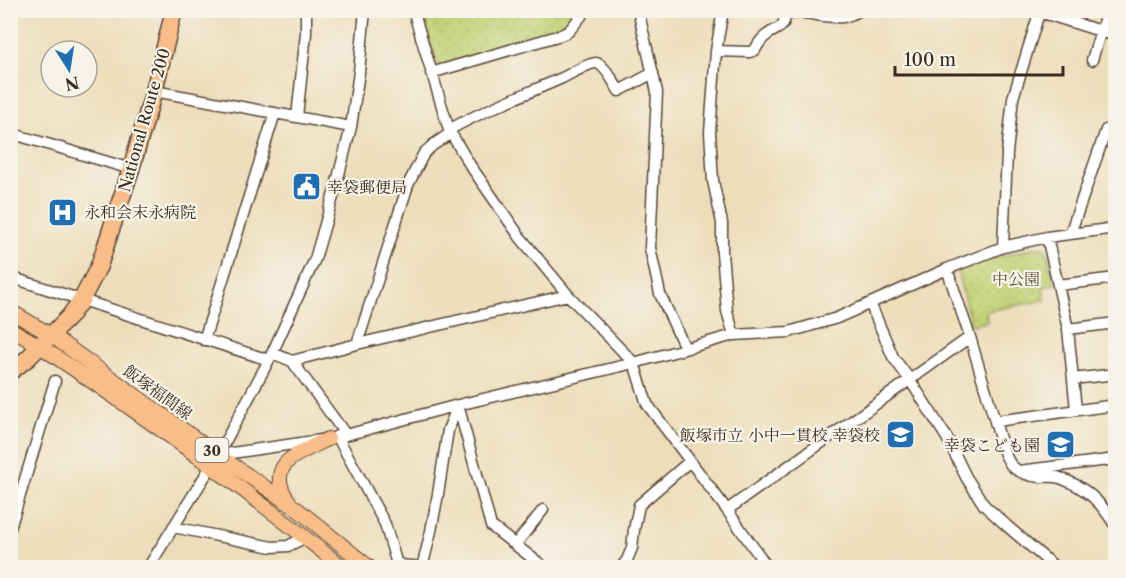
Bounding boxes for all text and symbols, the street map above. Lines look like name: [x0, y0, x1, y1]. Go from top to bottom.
north arrow: [39, 39, 99, 99]
scale bar: [895, 39, 1063, 77]
street label: National Route 200: [114, 46, 174, 194]
text: 100 m: [904, 49, 956, 71]
text: N: [63, 72, 81, 95]
public building icon: 幸袋郵便局: [290, 171, 322, 203]
place label: 幸袋郵便局: [327, 177, 407, 197]
hospital icon: 永和会末永病院: [47, 196, 79, 228]
place label: 永和会末永病院: [84, 202, 196, 222]
park label: 中公園: [992, 269, 1040, 289]
street label: 飯塚福間線: [120, 360, 196, 424]
school or university icon: 飯塚市立 小中一貫校 幸袋校: [885, 419, 917, 451]
place label: 飯塚市立 小中一貫校 幸袋校: [679, 425, 880, 445]
school or university icon: 幸袋こども園: [1045, 429, 1077, 461]
place label: 幸袋こども園: [944, 435, 1040, 455]
road number: 30: [196, 438, 228, 462]

